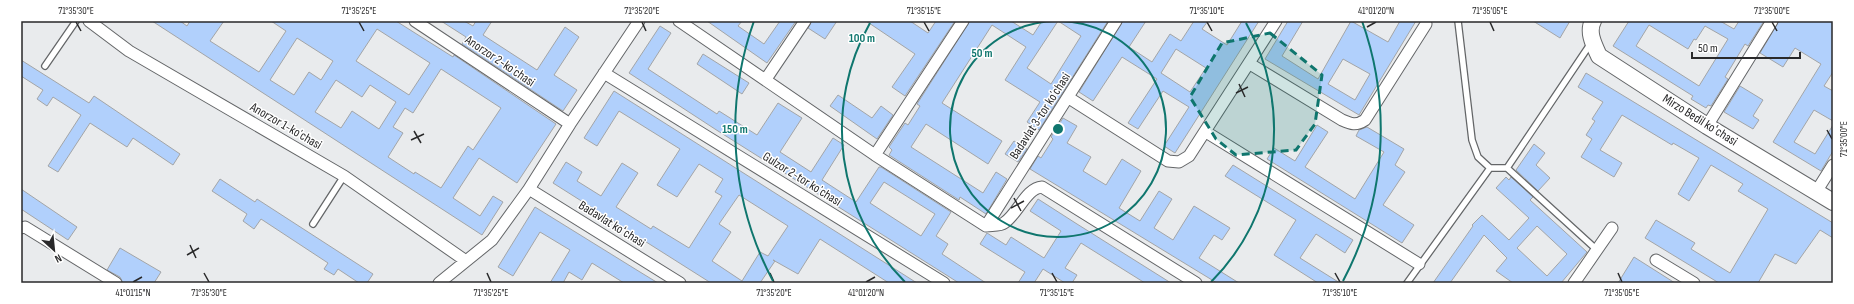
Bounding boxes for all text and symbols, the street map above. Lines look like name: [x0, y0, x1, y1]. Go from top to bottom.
text: 71°35'30"E: [58, 5, 94, 17]
text: 71°35'25"E: [341, 5, 377, 17]
text: 71°35'20"E: [624, 5, 660, 17]
text: 71°35'15"E: [907, 5, 941, 17]
text: 71°35'10"E: [1190, 5, 1224, 17]
text: 41°01'20"N: [1358, 5, 1394, 17]
text: 71°35'05"E: [1472, 5, 1508, 17]
text: 71°35'00"E: [1754, 5, 1790, 17]
street label: Аnorzor 2-koʼchasi: [461, 31, 538, 90]
text: 100 m: [849, 31, 875, 46]
scale bar: [1692, 34, 1800, 60]
text: 50 m: [1698, 41, 1718, 56]
text: 50 m: [972, 46, 992, 61]
street label: Badavlat 3-tor koʼchasi: [1006, 70, 1074, 162]
street label: Mirzo Bedil koʻchasi: [1660, 91, 1740, 149]
street label: Аnorzor 1-koʼchasi: [246, 99, 325, 153]
text: 71°35'00"E: [1838, 121, 1850, 157]
text: 150 m: [722, 122, 748, 137]
centre of rings: [1051, 122, 1065, 136]
street label: Gulzor 2-tor koʼchasi: [760, 148, 844, 210]
street label: Badavlat koʻchasi: [576, 197, 648, 251]
north arrow: [34, 230, 74, 270]
text: N: [53, 251, 64, 266]
text: 41°01'15"N: [115, 287, 151, 299]
text: 71°35'30"E: [191, 287, 227, 299]
text: 71°35'25"E: [473, 287, 509, 299]
text: 71°35'20"E: [756, 287, 792, 299]
text: 41°01'20"N: [848, 287, 884, 299]
text: 71°35'15"E: [1040, 287, 1074, 299]
text: 71°35'10"E: [1323, 287, 1357, 299]
text: 71°35'05"E: [1604, 287, 1640, 299]

